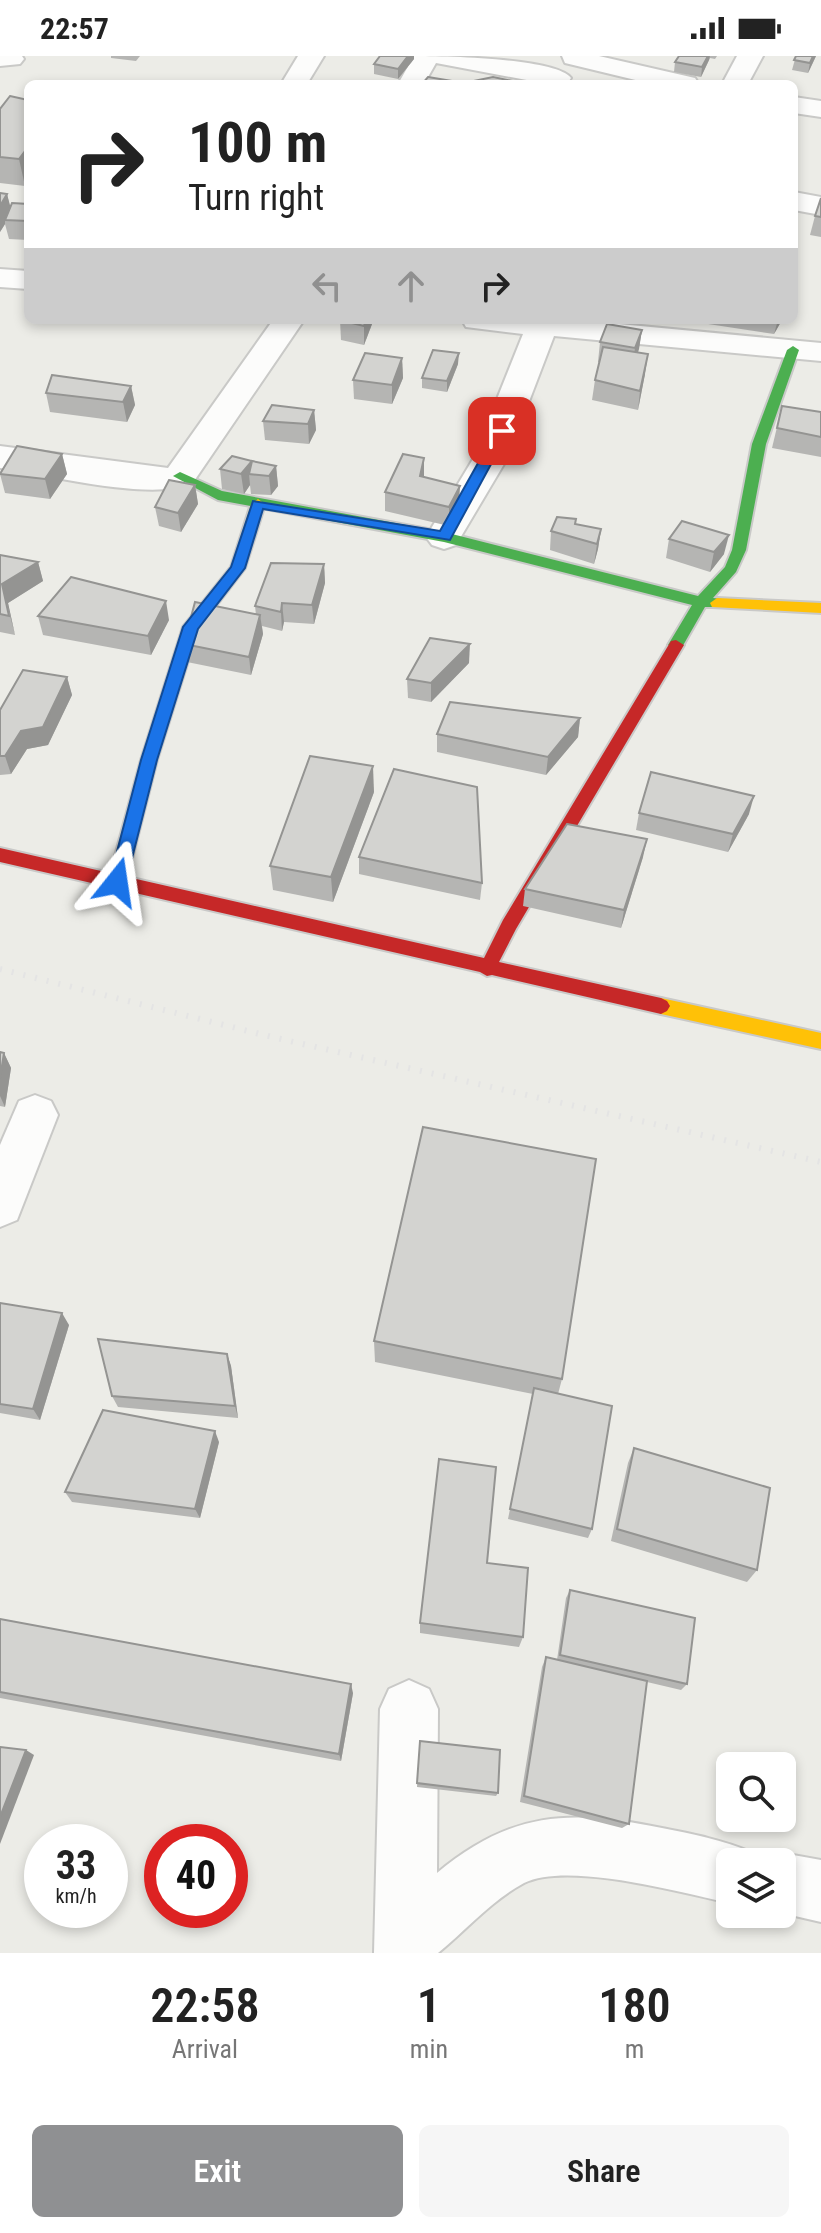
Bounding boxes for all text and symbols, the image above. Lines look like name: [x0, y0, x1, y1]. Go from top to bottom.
text: 22:57: [40, 11, 109, 46]
text: 100 m: [188, 110, 327, 176]
icon: right: [56, 112, 160, 216]
text: Turn right: [188, 177, 324, 219]
icon: left: [305, 264, 349, 308]
icon: ahead: [389, 264, 433, 308]
icon: right: [473, 264, 517, 308]
pin: [468, 397, 536, 465]
icon: arrive: [480, 409, 524, 453]
position arrow: [75, 840, 159, 924]
map controls: [716, 1752, 796, 1928]
button: search: [716, 1752, 796, 1832]
speed limit sign: 40: [144, 1824, 248, 1928]
text: 33: [56, 1842, 96, 1889]
button: layers: [716, 1848, 796, 1928]
text: km/h: [55, 1884, 97, 1908]
text: 22:58: [150, 1977, 260, 2034]
text: 1: [417, 1977, 441, 2034]
text: 180: [598, 1977, 671, 2034]
text: Arrival: [172, 2034, 238, 2064]
text: min: [410, 2034, 448, 2064]
text: m: [625, 2034, 644, 2064]
button: Exit: [32, 2125, 403, 2217]
button: Share: [419, 2125, 789, 2217]

